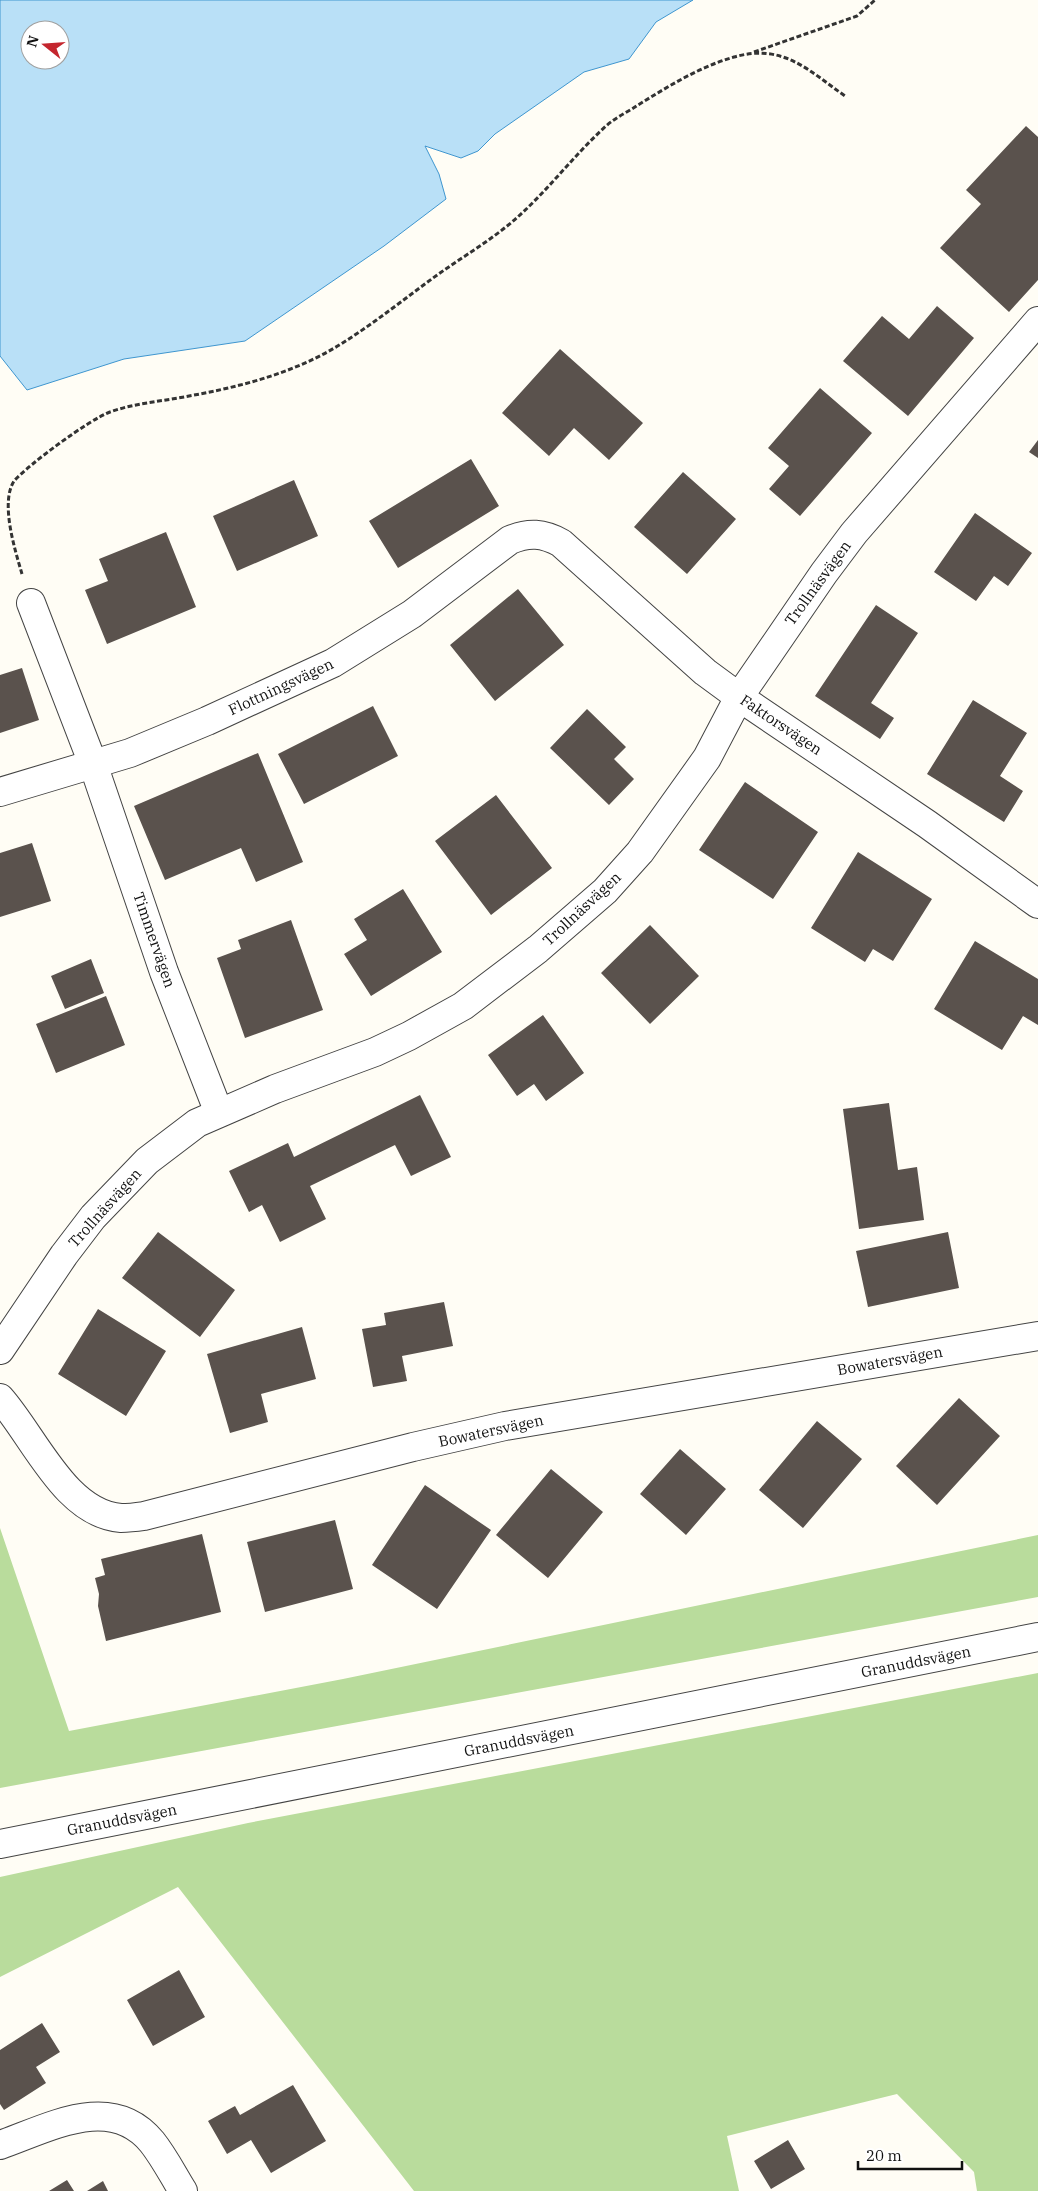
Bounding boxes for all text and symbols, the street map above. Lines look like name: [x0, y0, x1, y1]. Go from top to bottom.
north arrow: [20, 20, 70, 70]
text: N: [22, 33, 43, 49]
street label: Trollnäsvägen: [780, 536, 855, 629]
street label: Flottningsvägen: [225, 654, 337, 719]
street label: Faktorsvägen: [737, 690, 826, 759]
street label: Trollnäsvägen: [539, 867, 625, 950]
street label: Timmervägen: [129, 890, 180, 991]
street label: Trollnäsvägen: [64, 1164, 146, 1251]
street label: Bowatersvägen: [836, 1342, 945, 1379]
street label: Bowatersvägen: [437, 1410, 545, 1451]
street label: Granuddsvägen: [859, 1641, 973, 1681]
street label: Granuddsvägen: [462, 1720, 576, 1760]
street label: Granuddsvägen: [65, 1799, 179, 1839]
scale bar: [858, 2138, 962, 2170]
text: 20 m: [866, 2146, 902, 2165]

